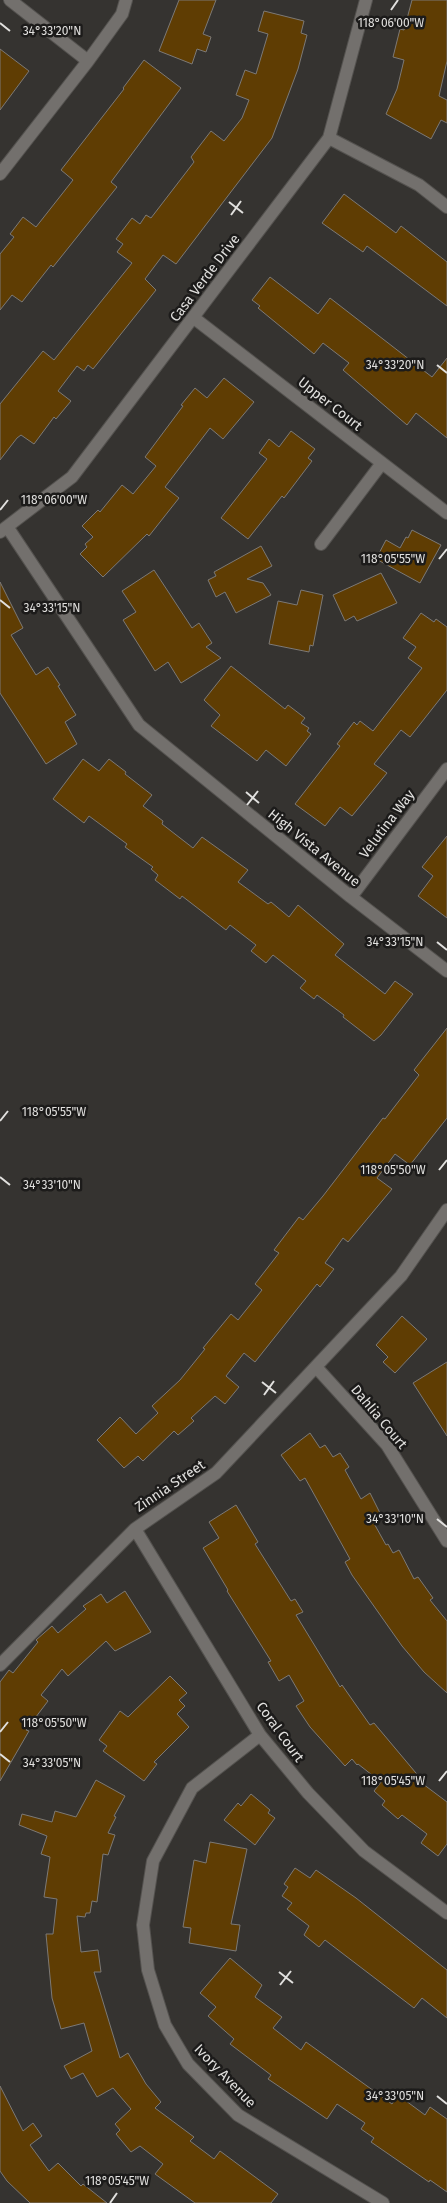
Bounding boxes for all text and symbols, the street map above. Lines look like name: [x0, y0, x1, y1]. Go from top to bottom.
text: 118°06'00"W: [358, 16, 424, 30]
text: 34°33'20"N: [23, 24, 81, 38]
street label: Casa Verde Drive: [166, 231, 244, 325]
text: 34°33'20"N: [366, 358, 424, 372]
street label: Upper Court: [294, 374, 366, 435]
text: 118°06'00"W: [21, 493, 87, 507]
text: 118°05'55"W: [361, 552, 425, 566]
text: 34°33'15"N: [23, 601, 81, 615]
street label: Velutina Way: [356, 786, 418, 862]
street label: High Vista Avenue: [264, 806, 364, 890]
text: 34°33'15"N: [366, 935, 424, 949]
text: 118°05'55"W: [22, 1105, 86, 1119]
text: 118°05'50"W: [360, 1163, 426, 1177]
text: 34°33'10"N: [23, 1178, 81, 1192]
street label: Dahlia Court: [347, 1381, 411, 1453]
street label: Zinnia Street: [132, 1456, 209, 1516]
text: 34°33'10"N: [366, 1512, 424, 1526]
street label: Coral Court: [252, 1699, 308, 1766]
text: 118°05'50"W: [21, 1716, 87, 1730]
text: 34°33'05"N: [23, 1756, 81, 1770]
text: 118°05'45"W: [361, 1774, 425, 1788]
street label: Ivory Avenue: [191, 2041, 259, 2111]
text: 34°33'05"N: [366, 2089, 424, 2103]
text: 118°05'45"W: [85, 2174, 149, 2188]

